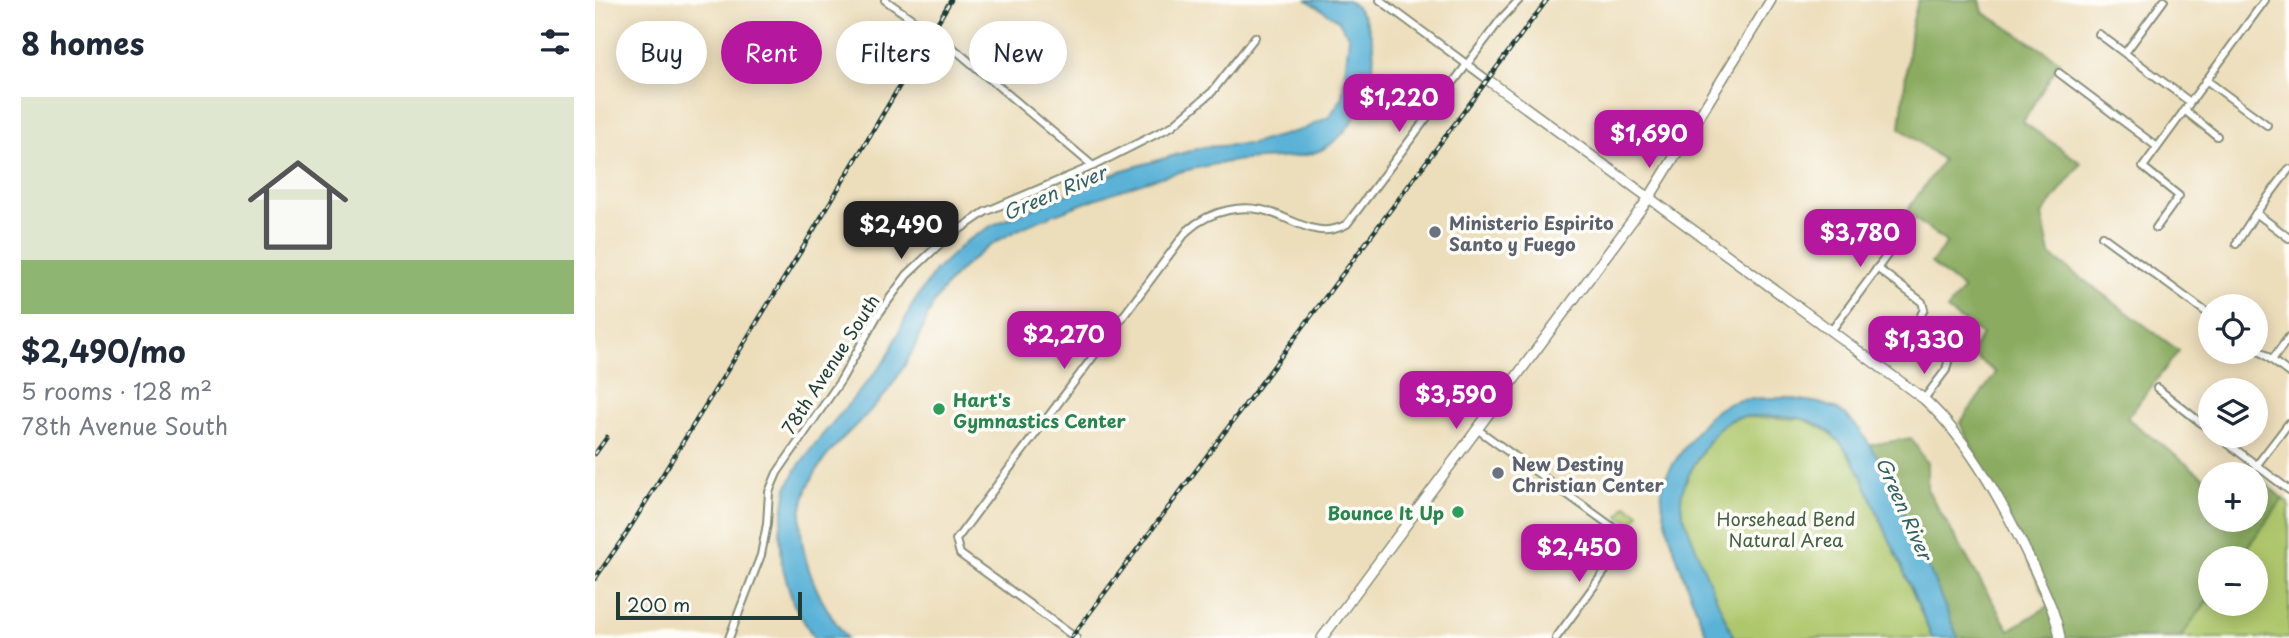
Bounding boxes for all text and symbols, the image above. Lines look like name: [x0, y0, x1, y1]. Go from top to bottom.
text: 8 homes: [21, 20, 144, 65]
chip: Buy: [616, 21, 707, 84]
chip: Rent: [721, 21, 822, 84]
chip: Filters: [836, 21, 955, 84]
chip: New: [969, 21, 1067, 84]
icon: filters: [536, 23, 574, 61]
pin: $1,220: [1342, 74, 1456, 134]
text: $1,220: [1359, 79, 1439, 114]
pin: $1,690: [1592, 110, 1706, 170]
text: $1,690: [1610, 115, 1688, 150]
icon: home: [235, 142, 361, 268]
water label: Green River: [998, 157, 1112, 226]
pin: $2,490: [844, 202, 958, 261]
text: $2,490: [859, 206, 943, 241]
place label: Ministerio Espirito Santo y Fuego: [1449, 209, 1614, 257]
pin: $3,780: [1803, 210, 1917, 269]
text: $3,780: [1820, 214, 1900, 249]
marker: Ministerio Espirito Santo y Fuego: [1427, 224, 1443, 240]
street label: 78th Avenue South: [775, 289, 885, 439]
map controls: [2198, 294, 2268, 616]
button: locate: [2198, 294, 2268, 364]
pin: $2,270: [1007, 312, 1121, 371]
text: $2,270: [1023, 316, 1105, 351]
pin: $1,330: [1867, 316, 1981, 376]
text: $1,330: [1884, 321, 1964, 356]
text: $2,490/mo: [21, 328, 186, 373]
pin: $3,590: [1399, 372, 1513, 431]
text: 5 rooms · 128 m²: [21, 373, 212, 408]
text: $3,590: [1416, 376, 1496, 411]
button: layers: [2198, 378, 2268, 448]
place label: Hart's Gymnastics Center: [953, 386, 1127, 434]
marker: Hart's Gymnastics Center: [931, 401, 947, 417]
text: 78th Avenue South: [21, 408, 228, 443]
place label: New Destiny Christian Center: [1512, 450, 1665, 498]
water label: Green River: [1870, 452, 1941, 566]
button: +: [2198, 462, 2268, 532]
marker: New Destiny Christian Center: [1490, 465, 1506, 481]
place label: Bounce It Up: [1327, 499, 1444, 526]
marker: Bounce It Up: [1450, 504, 1466, 520]
park label: Horsehead Bend Natural Area: [1717, 505, 1855, 553]
pin: $2,450: [1522, 524, 1636, 584]
text: $2,450: [1537, 529, 1621, 564]
button: −: [2198, 546, 2268, 616]
scale bar: [616, 589, 801, 621]
text: 200 m: [627, 590, 690, 618]

